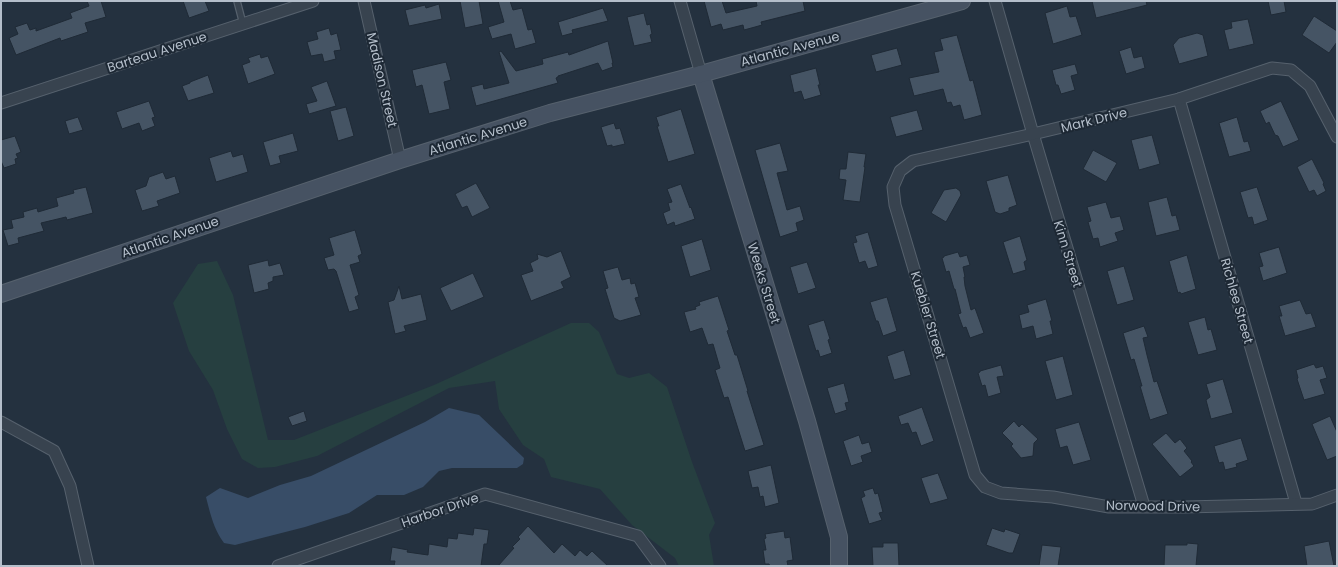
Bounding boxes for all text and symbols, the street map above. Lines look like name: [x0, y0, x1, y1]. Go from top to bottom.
street label: Barteau Avenue: [105, 27, 209, 77]
street label: Atlantic Avenue: [738, 27, 842, 71]
street label: Madison Street: [362, 31, 402, 130]
street label: Mark Drive: [1059, 103, 1129, 137]
street label: Atlantic Avenue: [426, 112, 530, 160]
street label: Atlantic Avenue: [119, 211, 221, 263]
street label: Kinn Street: [1049, 218, 1087, 290]
street label: Weeks Street: [743, 240, 785, 326]
street label: Richlee Street: [1216, 256, 1258, 346]
street label: Kuebler Street: [906, 269, 950, 361]
street label: Harbor Drive: [399, 488, 481, 532]
street label: Norwood Drive: [1106, 496, 1200, 516]

